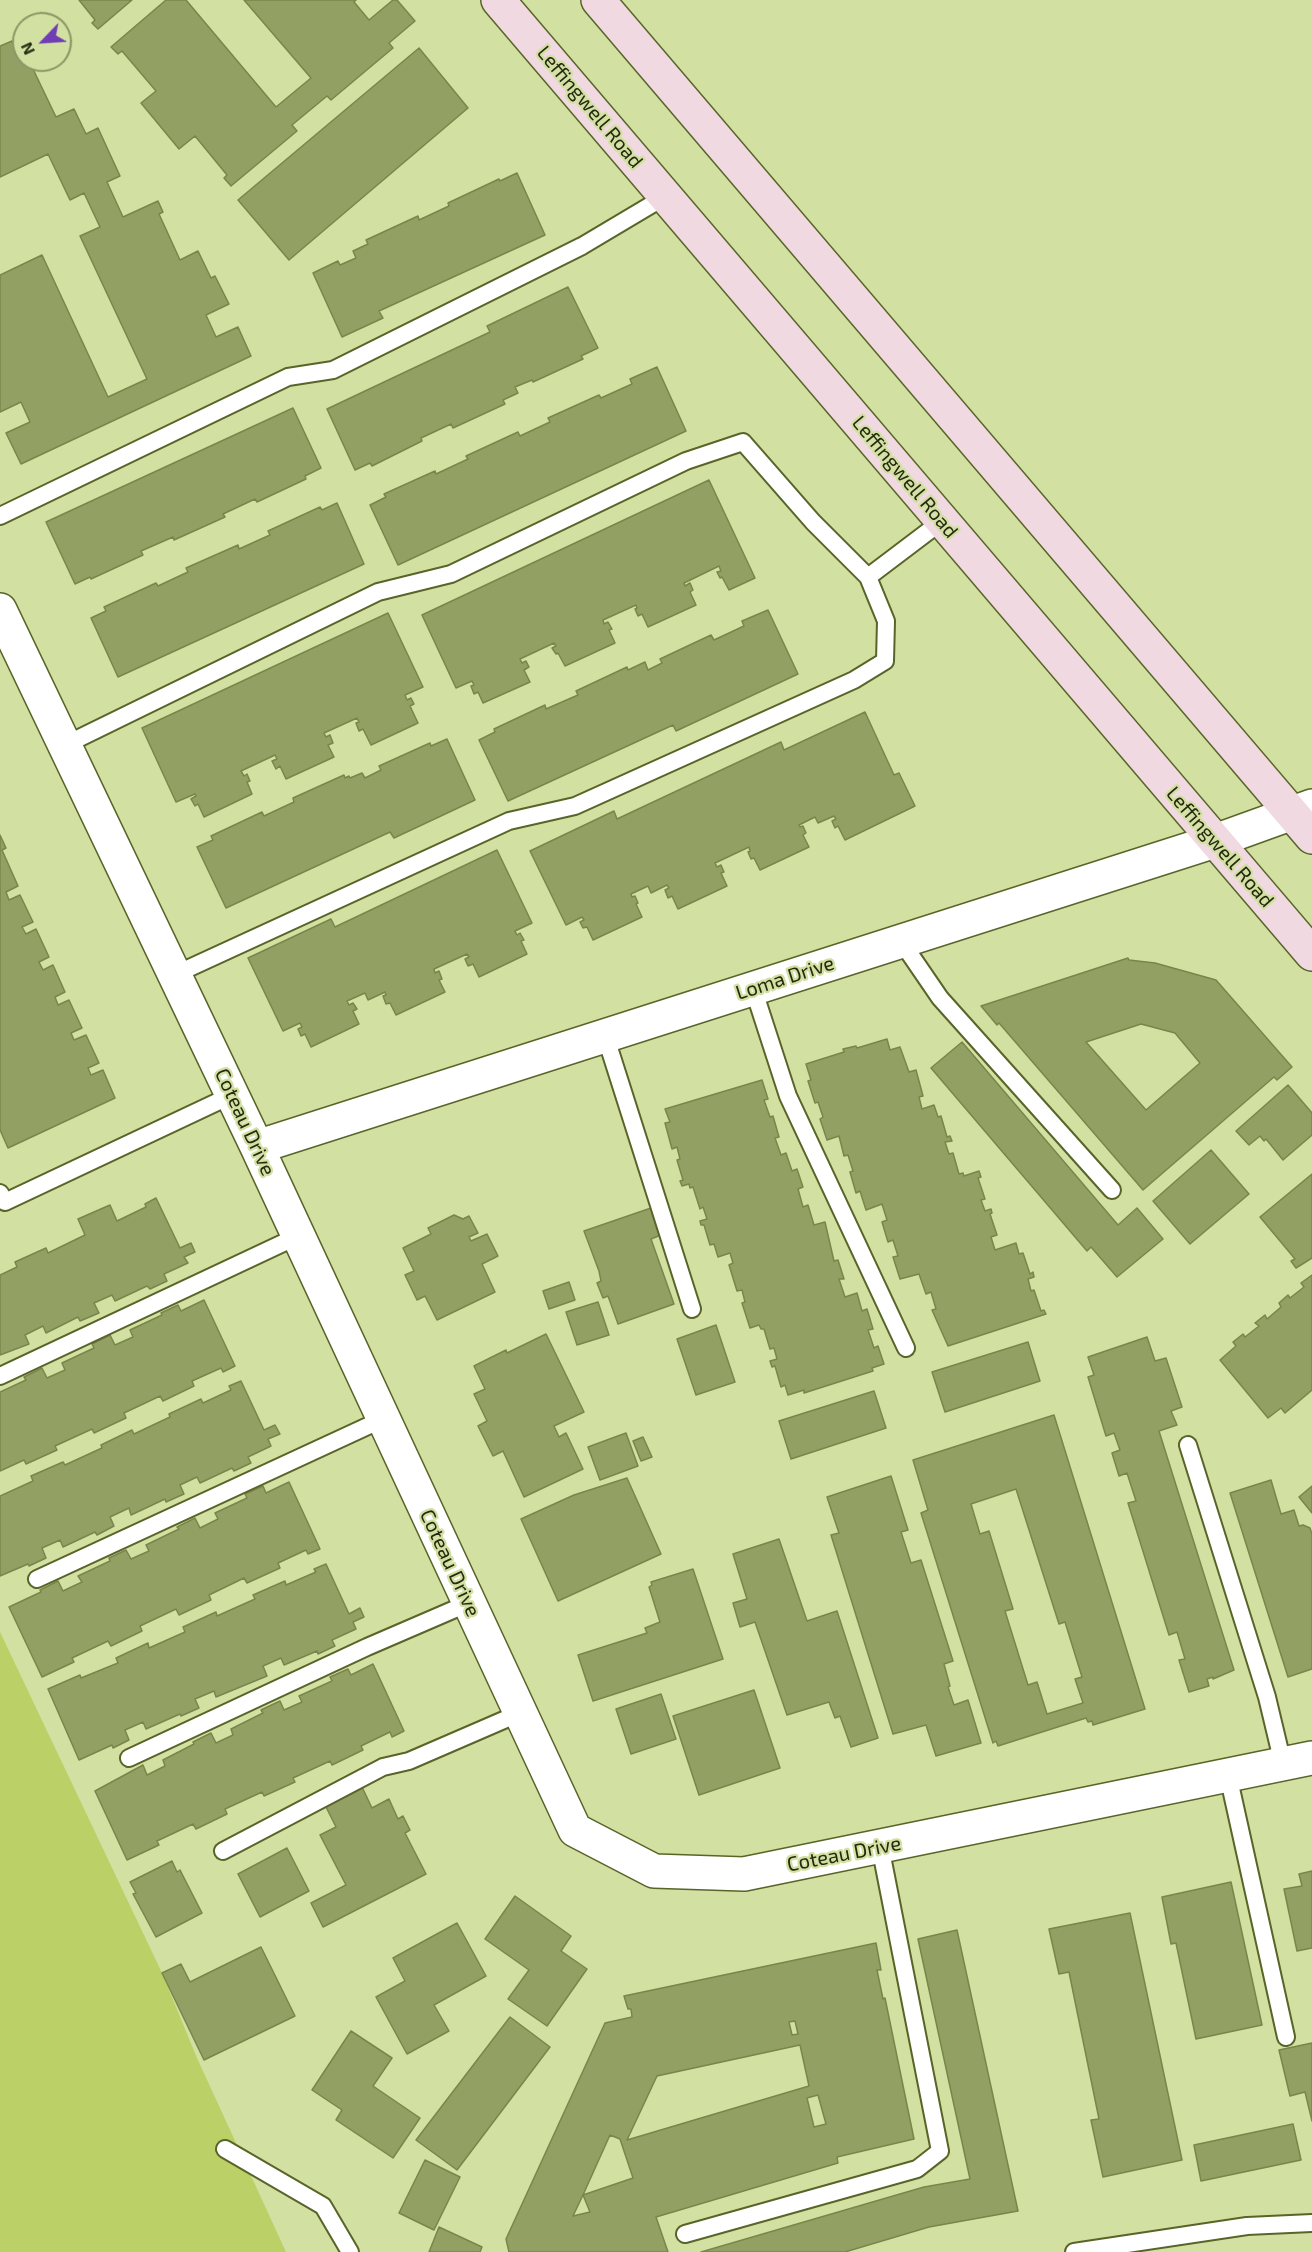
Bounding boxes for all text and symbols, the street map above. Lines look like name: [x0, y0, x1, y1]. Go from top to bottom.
north arrow: [12, 12, 72, 72]
text: N: [16, 40, 38, 58]
street label: Leffingwell Road: [532, 41, 648, 173]
street label: Leffingwell Road: [847, 411, 963, 543]
street label: Leffingwell Road: [1161, 782, 1279, 912]
street label: Loma Drive: [733, 951, 837, 1005]
street label: Coteau Drive: [210, 1065, 280, 1179]
street label: Coteau Drive: [415, 1506, 485, 1620]
street label: Coteau Drive: [785, 1831, 903, 1877]

